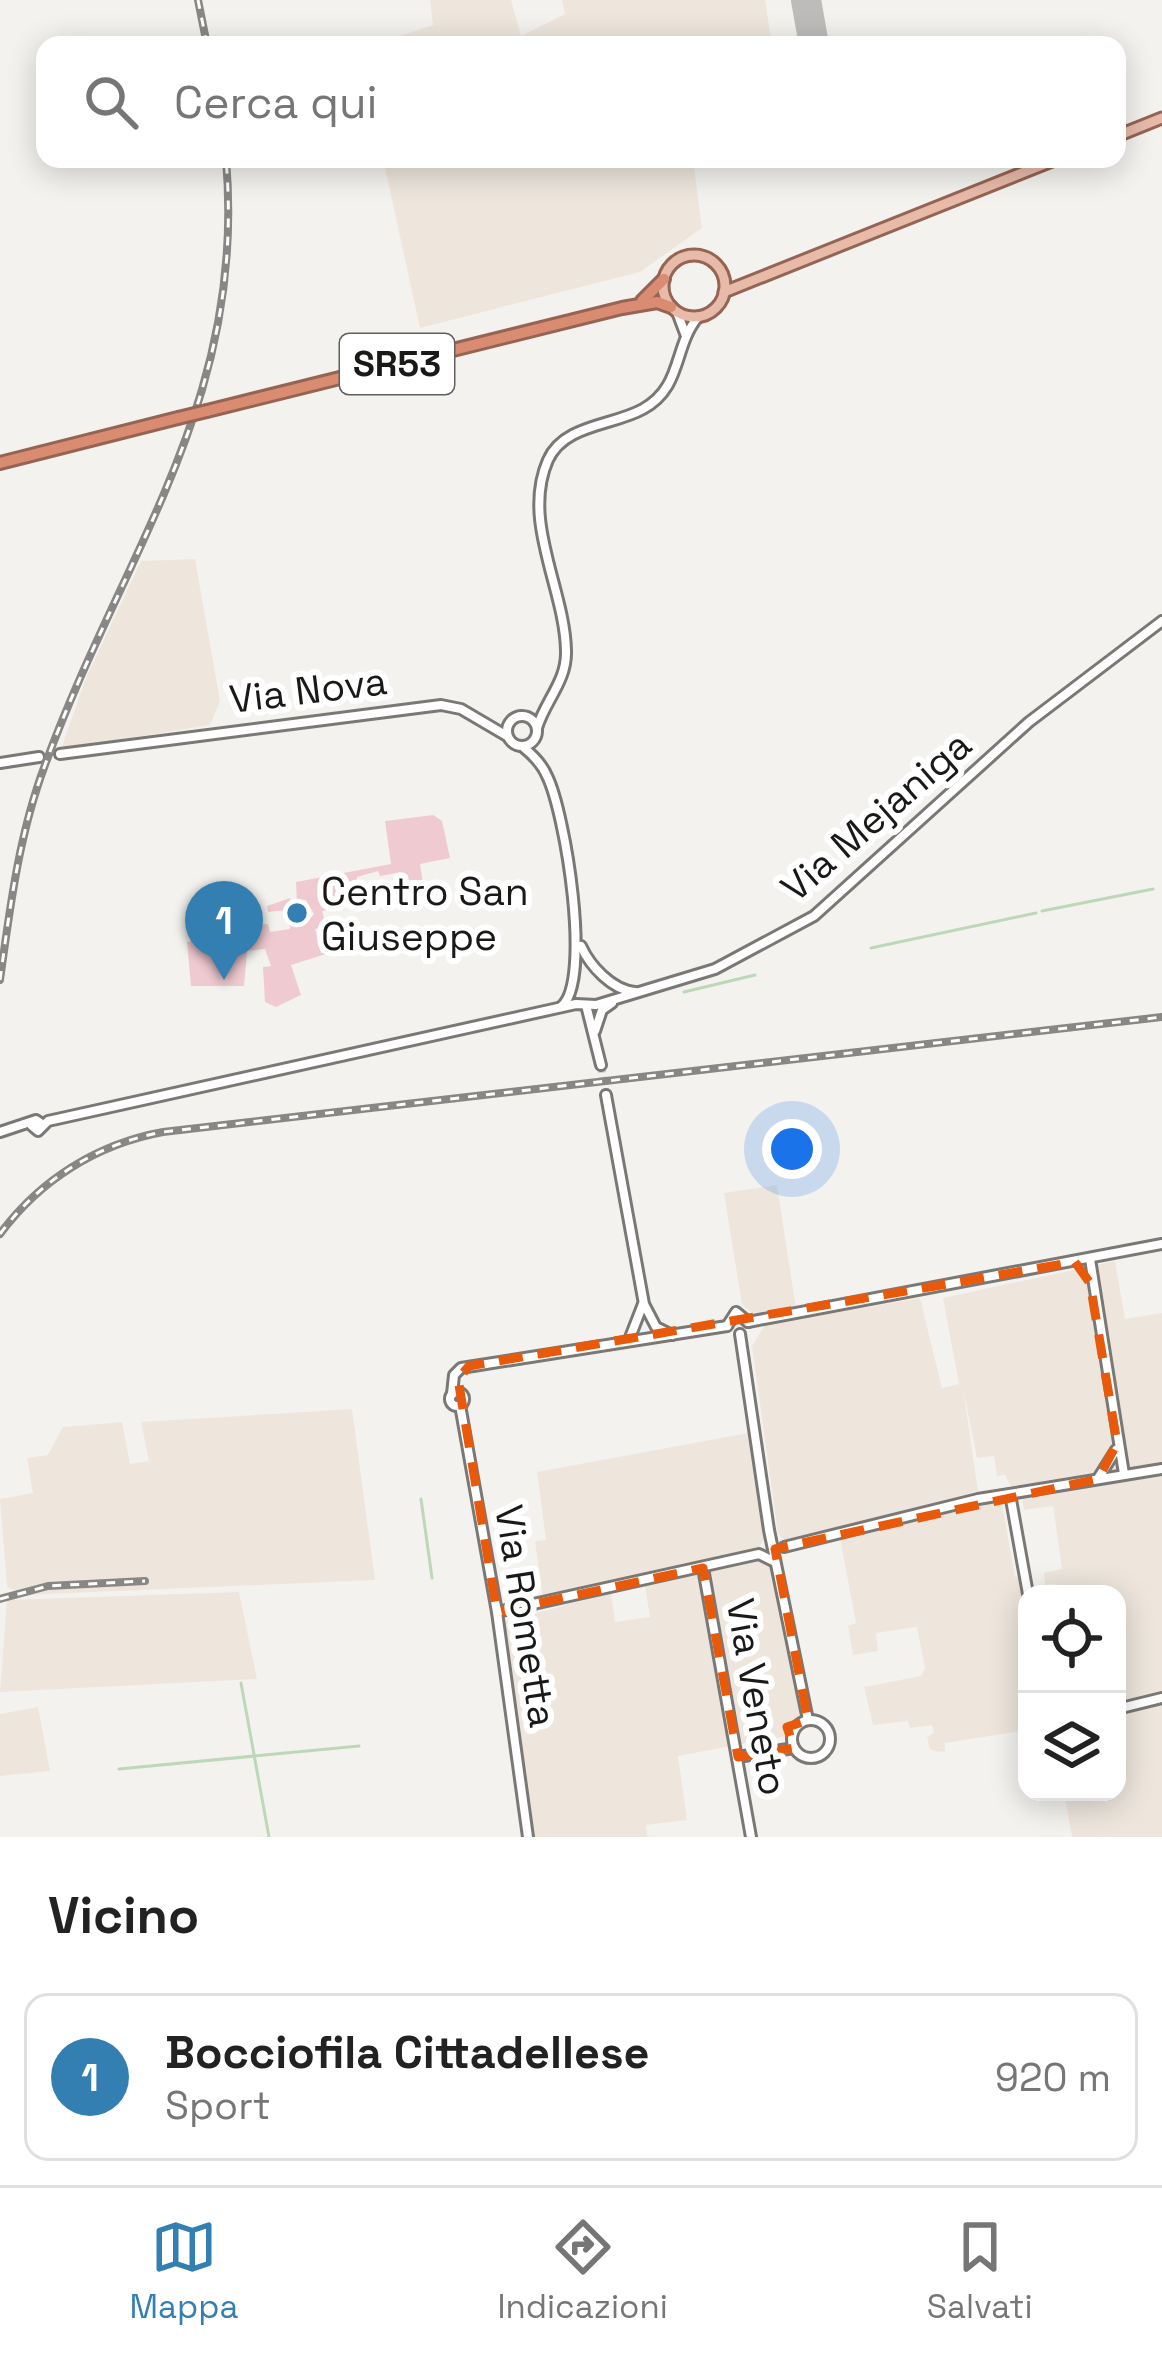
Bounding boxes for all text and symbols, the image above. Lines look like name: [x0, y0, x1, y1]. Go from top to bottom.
search box: [36, 36, 1126, 168]
icon: search: [78, 69, 144, 135]
text: Cerca qui: [174, 74, 378, 131]
road number: SR53: [340, 334, 454, 394]
street label: Via Nova: [227, 656, 389, 724]
street label: Via Mejaniga: [771, 720, 981, 912]
place label: Centro San Giuseppe: [321, 867, 529, 961]
pin: 1: [185, 881, 263, 980]
marker: Centro San Giuseppe: [284, 900, 310, 926]
your location: [762, 1119, 822, 1179]
street label: Via Rometta: [484, 1501, 568, 1731]
map controls: [1018, 1585, 1126, 1801]
button: locate: [1018, 1585, 1126, 1693]
street label: Via Veneto: [716, 1595, 798, 1799]
button: layers: [1018, 1693, 1126, 1801]
text: Vicino: [48, 1883, 199, 1948]
text: Bocciofila Cittadellese: [165, 2024, 650, 2081]
text: 1: [81, 2053, 99, 2102]
text: 920 m: [995, 2053, 1111, 2102]
text: Sport: [165, 2081, 271, 2130]
tab: Mappa: [129, 2214, 238, 2328]
tab: Indicazioni: [497, 2214, 668, 2328]
tab: Salvati: [927, 2214, 1033, 2328]

